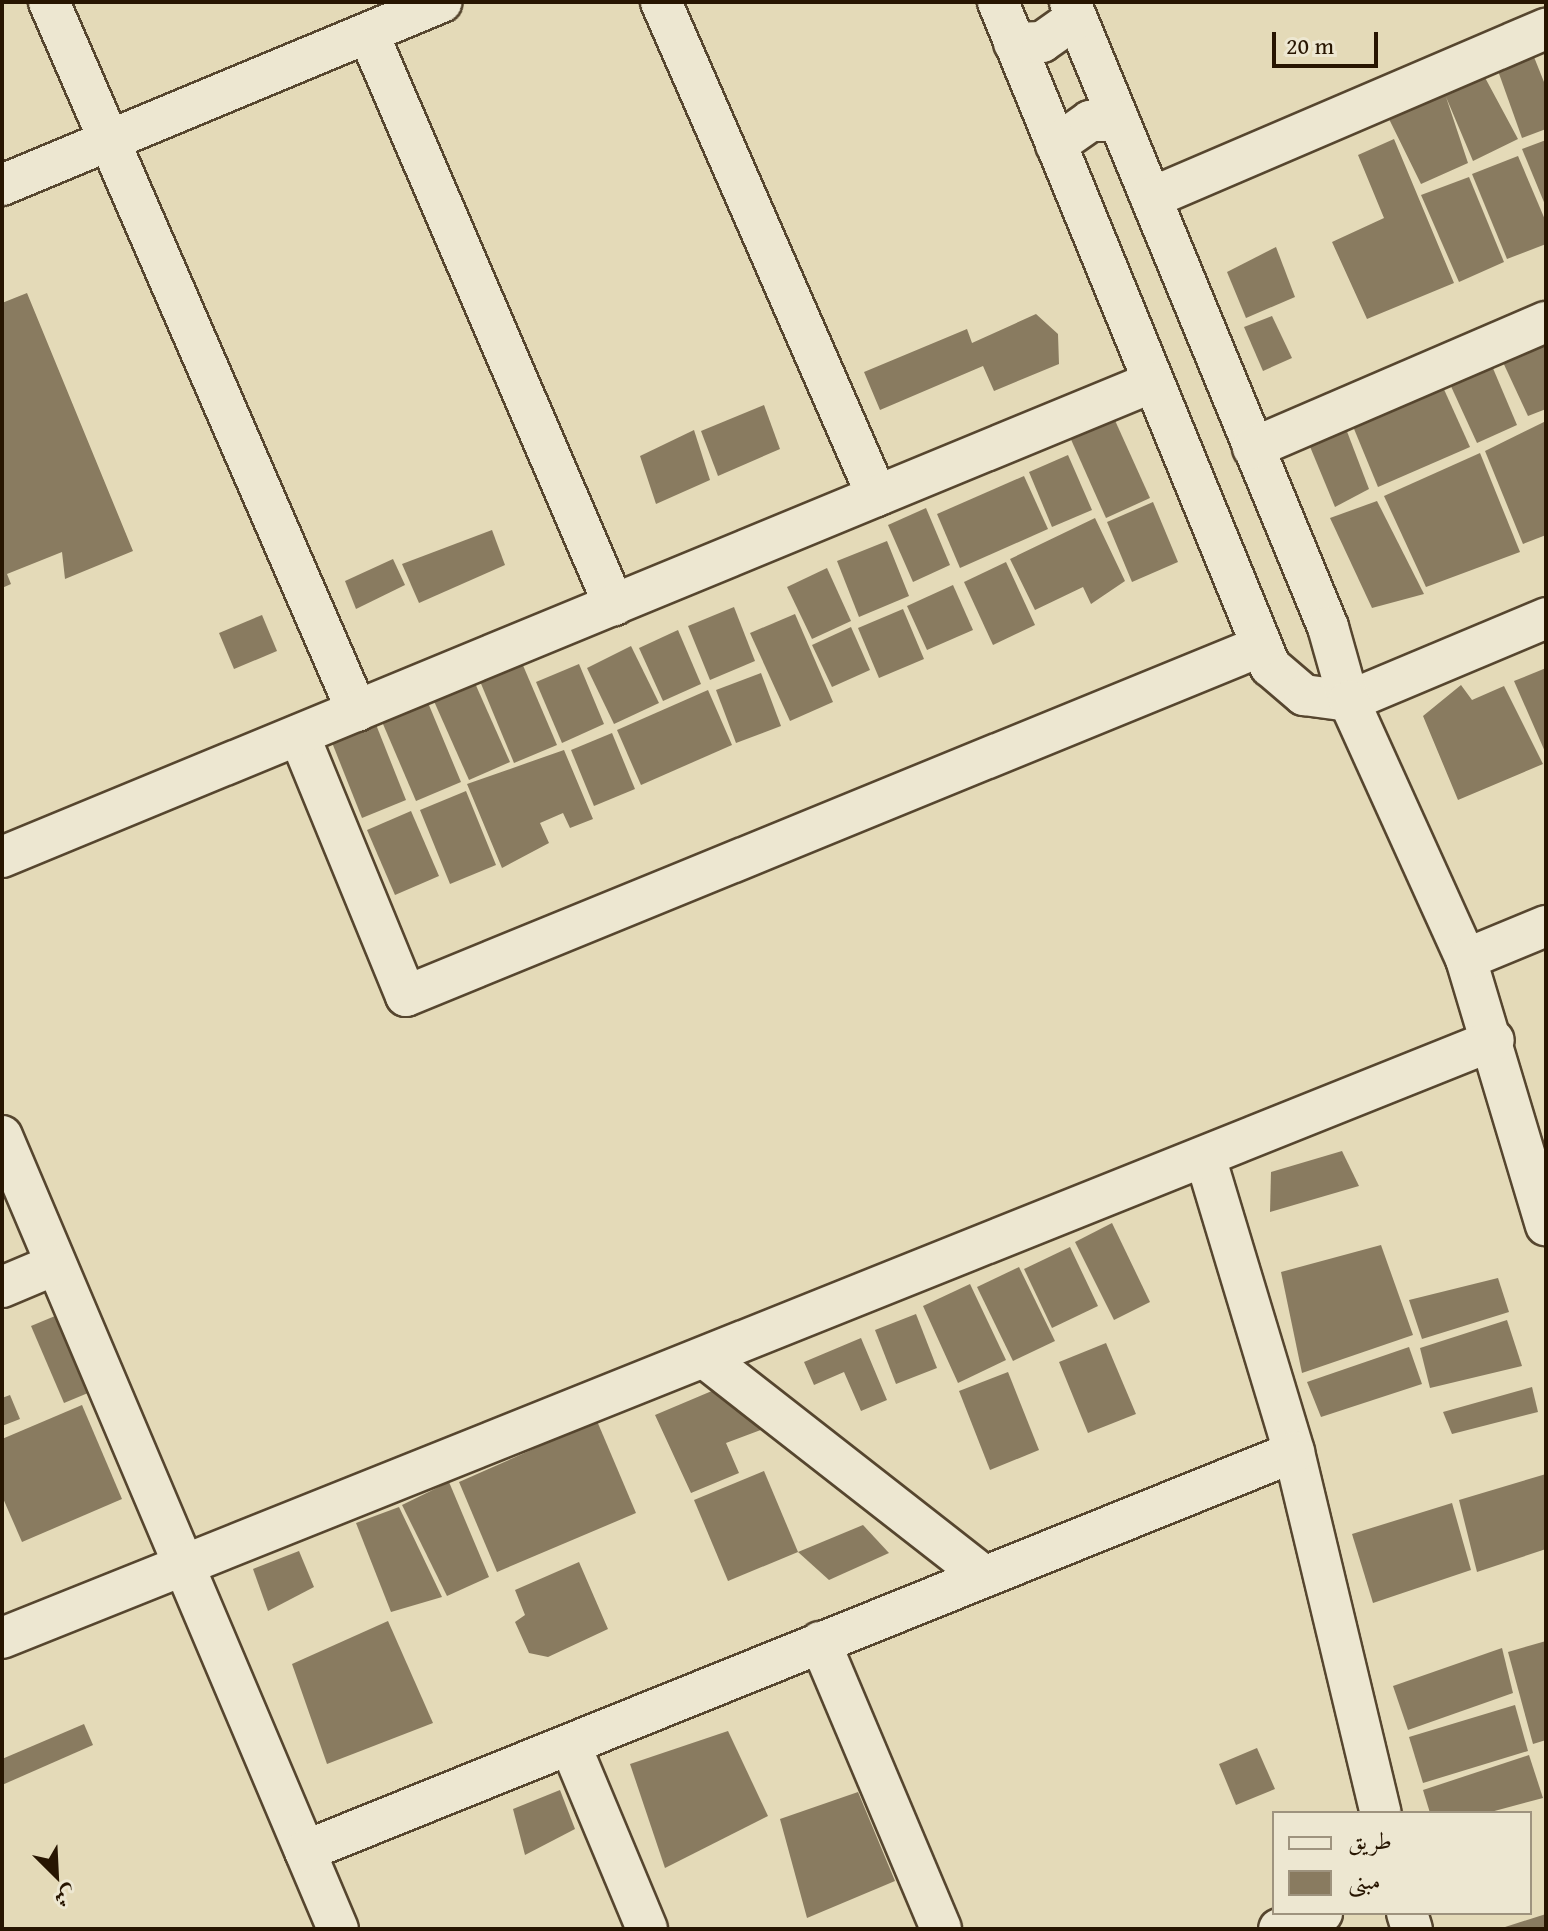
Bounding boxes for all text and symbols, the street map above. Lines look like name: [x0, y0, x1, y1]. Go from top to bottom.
scale bar: [1276, 16, 1382, 66]
text: 20 m: [1286, 28, 1334, 63]
legend: [1272, 1811, 1532, 1915]
text: طريق: [1348, 1823, 1392, 1858]
north arrow: [16, 1835, 96, 1915]
text: مبنى: [1348, 1863, 1381, 1898]
text: ش: [49, 1878, 82, 1916]

